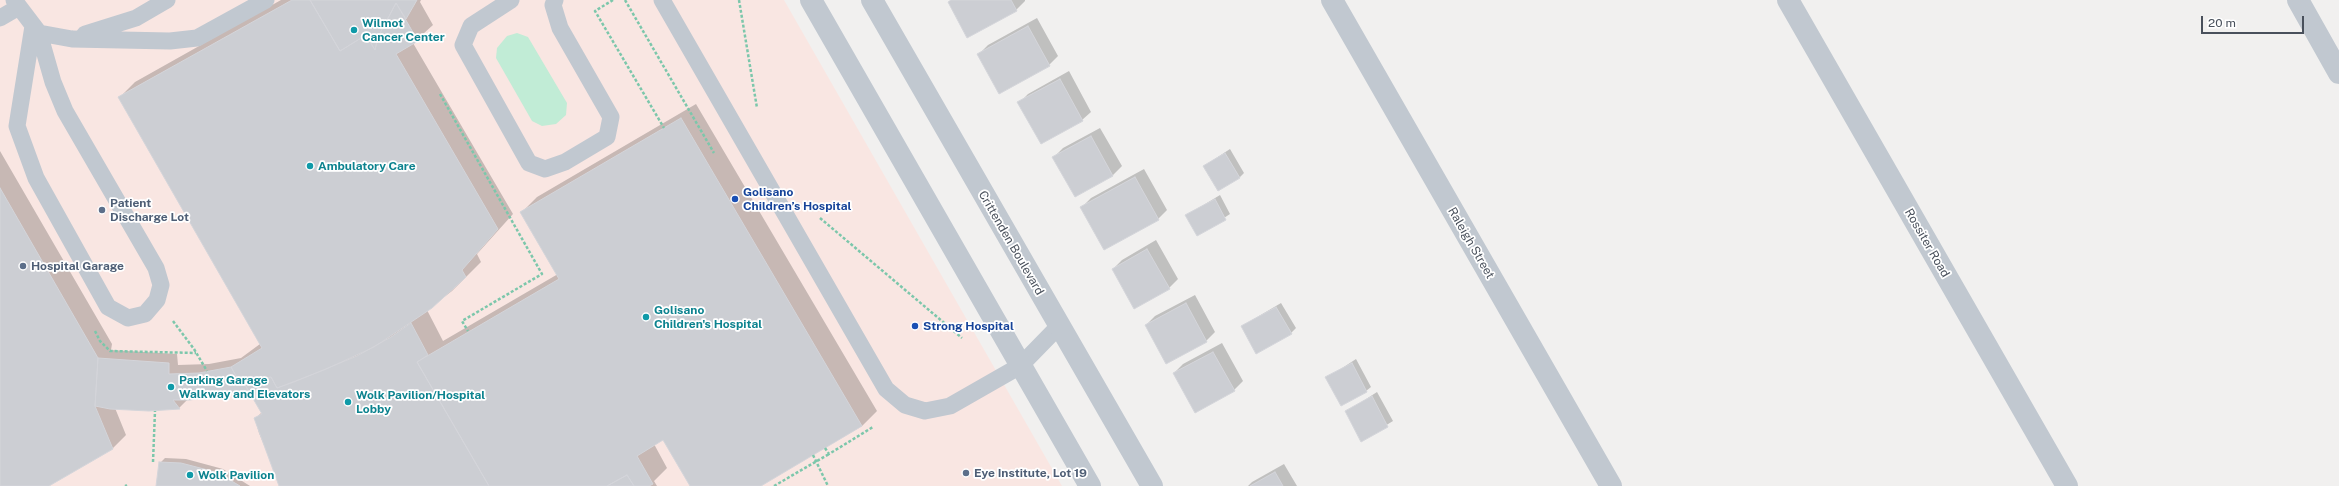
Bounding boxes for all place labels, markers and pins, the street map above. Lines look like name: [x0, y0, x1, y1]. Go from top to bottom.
place label: Wilmot Cancer Center: [362, 16, 445, 44]
marker: Wilmot Cancer Center: [349, 25, 359, 35]
place label: Ambulatory Care: [318, 159, 416, 173]
marker: Ambulatory Care: [305, 161, 315, 171]
place label: Golisano Children’s Hospital: [743, 185, 851, 213]
marker: Golisano Children’s Hospital: [730, 194, 740, 204]
place label: Patient Discharge Lot: [110, 196, 189, 224]
marker: Patient Discharge Lot: [97, 205, 107, 215]
place label: Hospital Garage: [31, 259, 124, 273]
marker: Hospital Garage: [18, 261, 28, 271]
place label: Golisano Children's Hospital: [654, 303, 762, 331]
marker: Golisano Children's Hospital: [641, 312, 651, 322]
place label: Strong Hospital: [923, 319, 1014, 333]
marker: Strong Hospital: [910, 321, 920, 331]
place label: Parking Garage Walkway and Elevators: [179, 373, 310, 401]
marker: Parking Garage Walkway and Elevators: [166, 382, 176, 392]
place label: Wolk Pavilion/Hospital Lobby: [356, 388, 485, 416]
marker: Wolk Pavilion/Hospital Lobby: [343, 397, 353, 407]
place label: Eye Institute, Lot 19: [974, 466, 1087, 480]
place label: Wolk Pavilion: [198, 468, 274, 482]
marker: Eye Institute, Lot 19: [961, 468, 971, 478]
marker: Wolk Pavilion: [185, 470, 195, 480]

